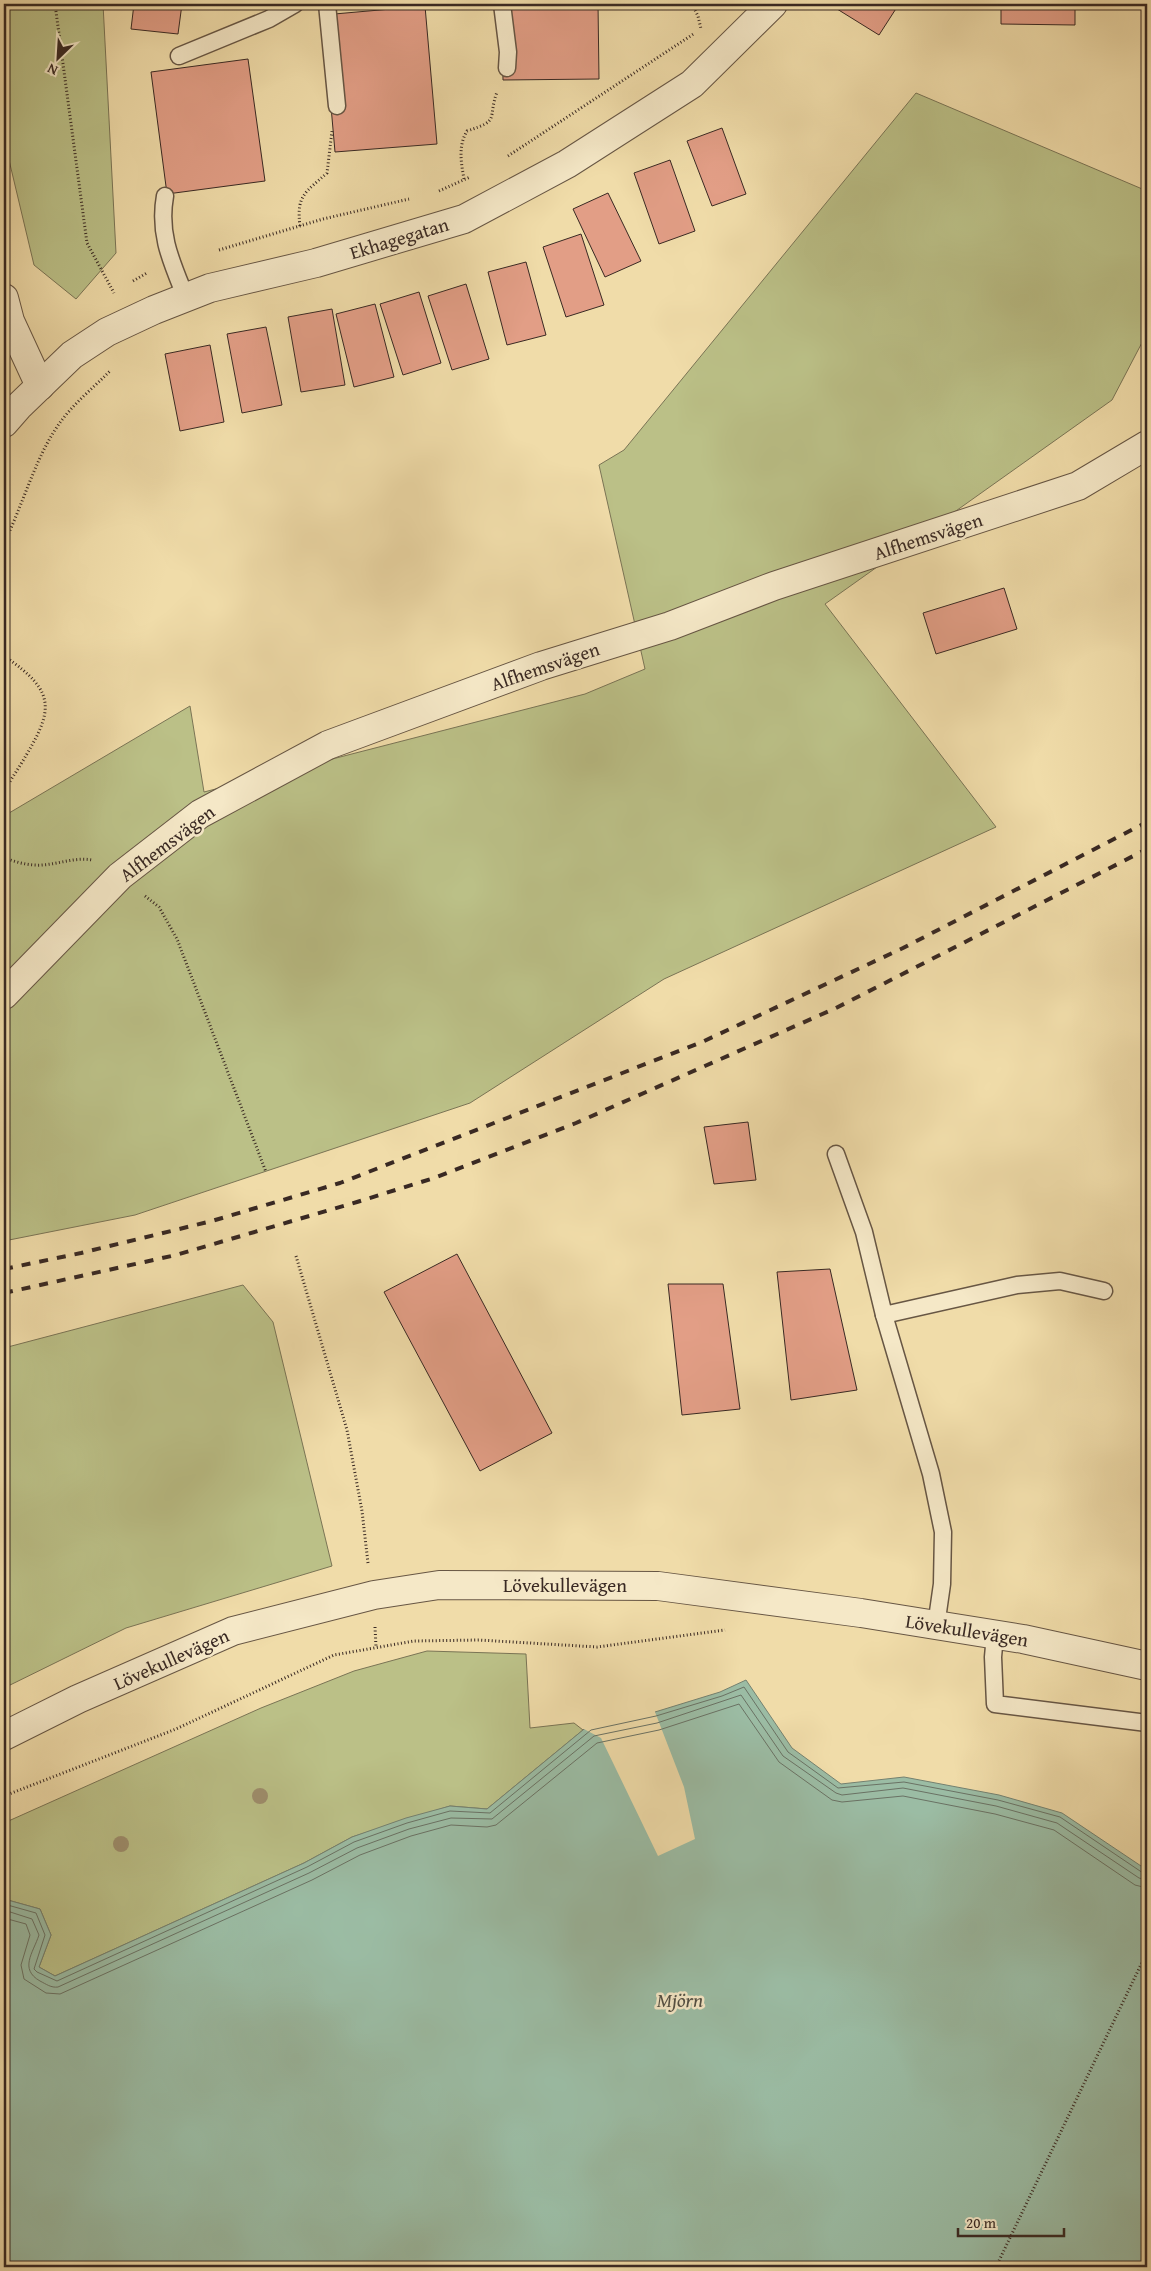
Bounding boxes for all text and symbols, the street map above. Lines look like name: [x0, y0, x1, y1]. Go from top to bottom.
north arrow: [32, 32, 82, 82]
text: N: [43, 58, 61, 81]
street label: Ekhagegatan: [346, 210, 452, 266]
street label: Alfhemsvägen: [870, 505, 986, 567]
street label: Alfhemsvägen: [487, 634, 603, 698]
street label: Alfhemsvägen: [113, 798, 221, 888]
street label: Lövekullevägen: [503, 1571, 627, 1599]
street label: Lövekullevägen: [904, 1606, 1031, 1654]
street label: Lövekullevägen: [109, 1621, 234, 1697]
water label: Mjörn: [657, 1985, 703, 2014]
scale bar: [958, 2206, 1065, 2238]
text: 20 m: [966, 2212, 997, 2233]

